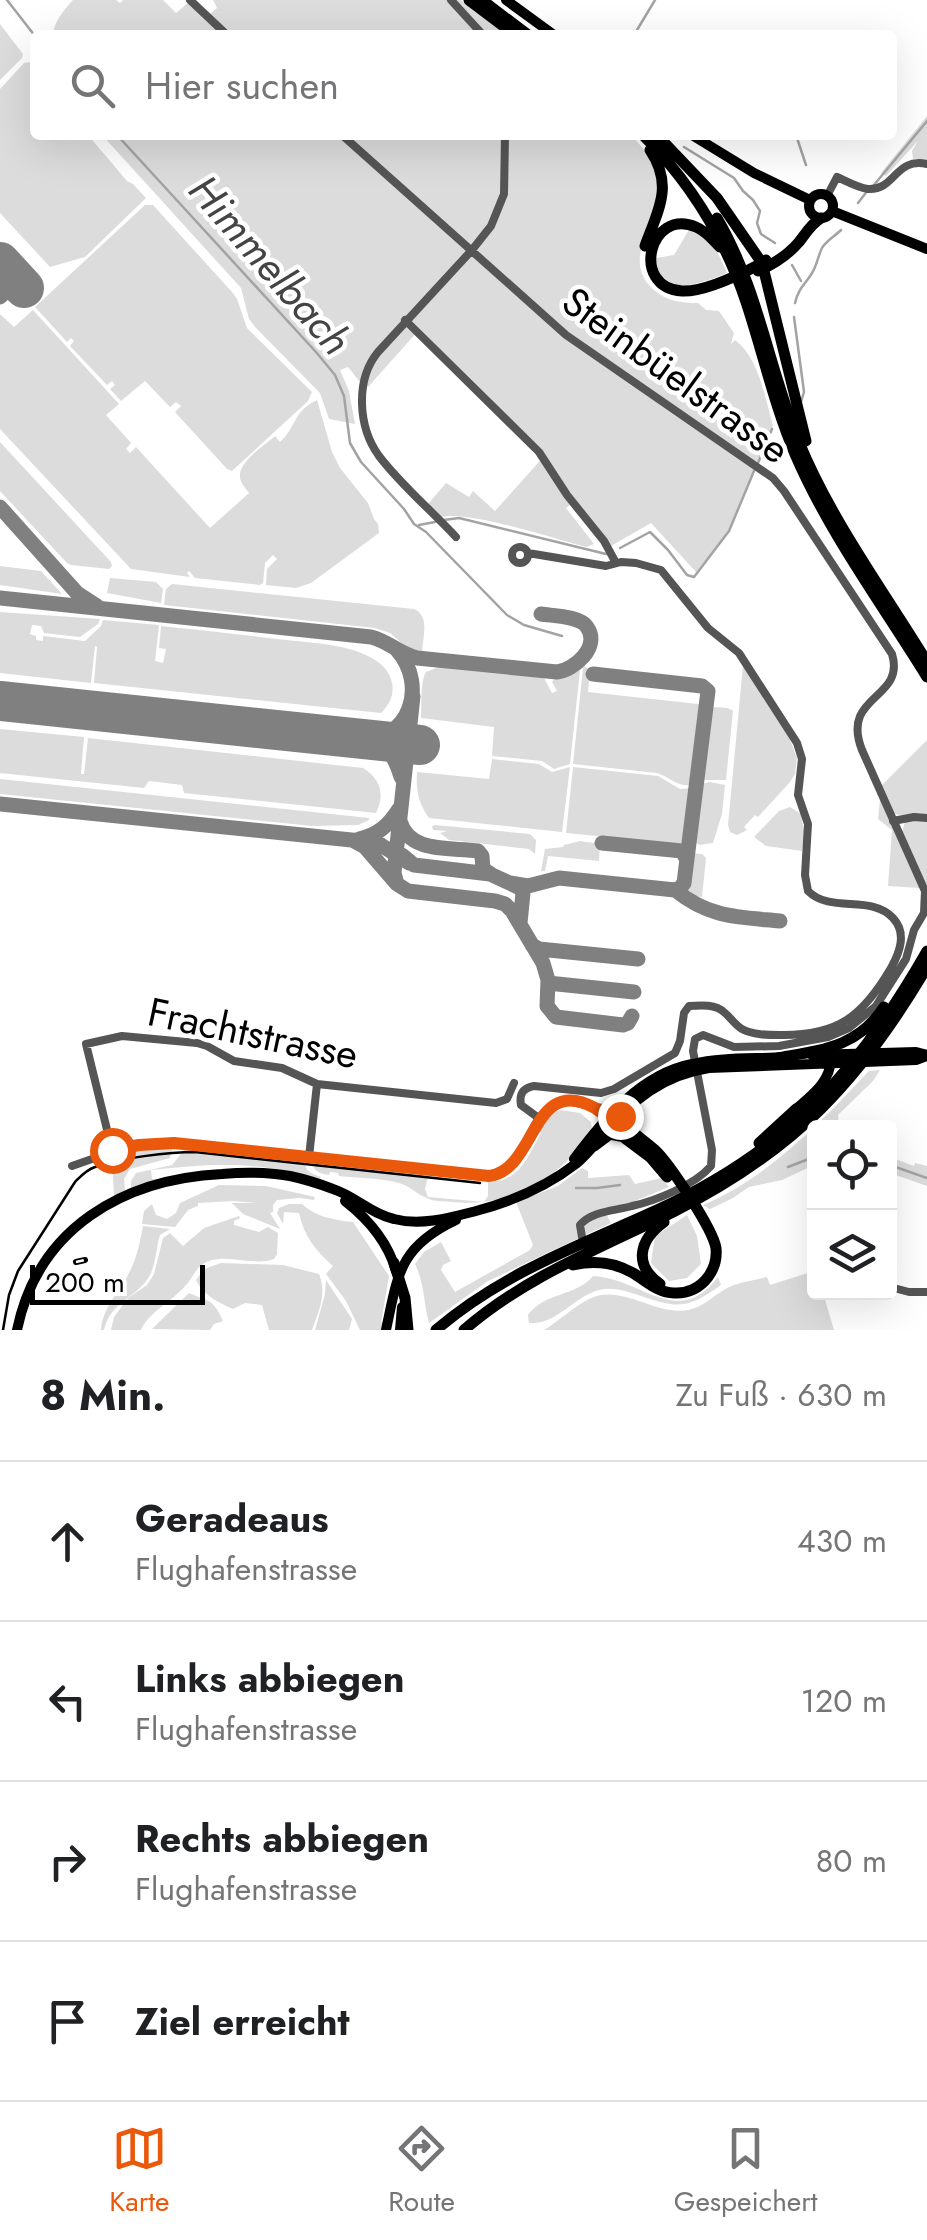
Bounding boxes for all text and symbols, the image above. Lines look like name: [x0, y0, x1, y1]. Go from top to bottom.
search box: [30, 30, 897, 140]
icon: search: [65, 58, 120, 113]
text: Hier suchen: [145, 58, 339, 113]
water label: Himmelbach: [174, 162, 366, 368]
street label: Steinbüelstrasse: [550, 273, 802, 477]
street label: Frachtstrasse: [143, 982, 363, 1084]
route end: [598, 1094, 644, 1140]
map controls: [807, 1120, 897, 1300]
button: locate: [807, 1120, 897, 1210]
route start: [90, 1128, 136, 1174]
button: layers: [807, 1210, 897, 1300]
scale bar: [30, 1260, 205, 1304]
text: 200 m: [45, 1262, 125, 1303]
text: 8 Min.: [40, 1365, 166, 1426]
text: Zu Fuß · 630 m: [675, 1372, 887, 1418]
text: Geradeaus: [135, 1491, 329, 1546]
icon: ahead: [40, 1514, 95, 1569]
text: 430 m: [797, 1518, 887, 1564]
text: Flughafenstrasse: [135, 1546, 357, 1592]
text: Links abbiegen: [135, 1651, 405, 1706]
icon: left: [40, 1674, 95, 1729]
text: 120 m: [801, 1678, 887, 1724]
text: Flughafenstrasse: [135, 1706, 357, 1752]
text: Rechts abbiegen: [135, 1811, 429, 1866]
icon: right: [40, 1834, 95, 1889]
text: 80 m: [816, 1838, 887, 1884]
text: Flughafenstrasse: [135, 1866, 357, 1912]
icon: arrive: [40, 1994, 95, 2049]
text: Ziel erreicht: [135, 1994, 350, 2049]
tab: Karte: [109, 2121, 169, 2222]
tab: Route: [388, 2121, 455, 2222]
tab: Gespeichert: [674, 2121, 818, 2222]

